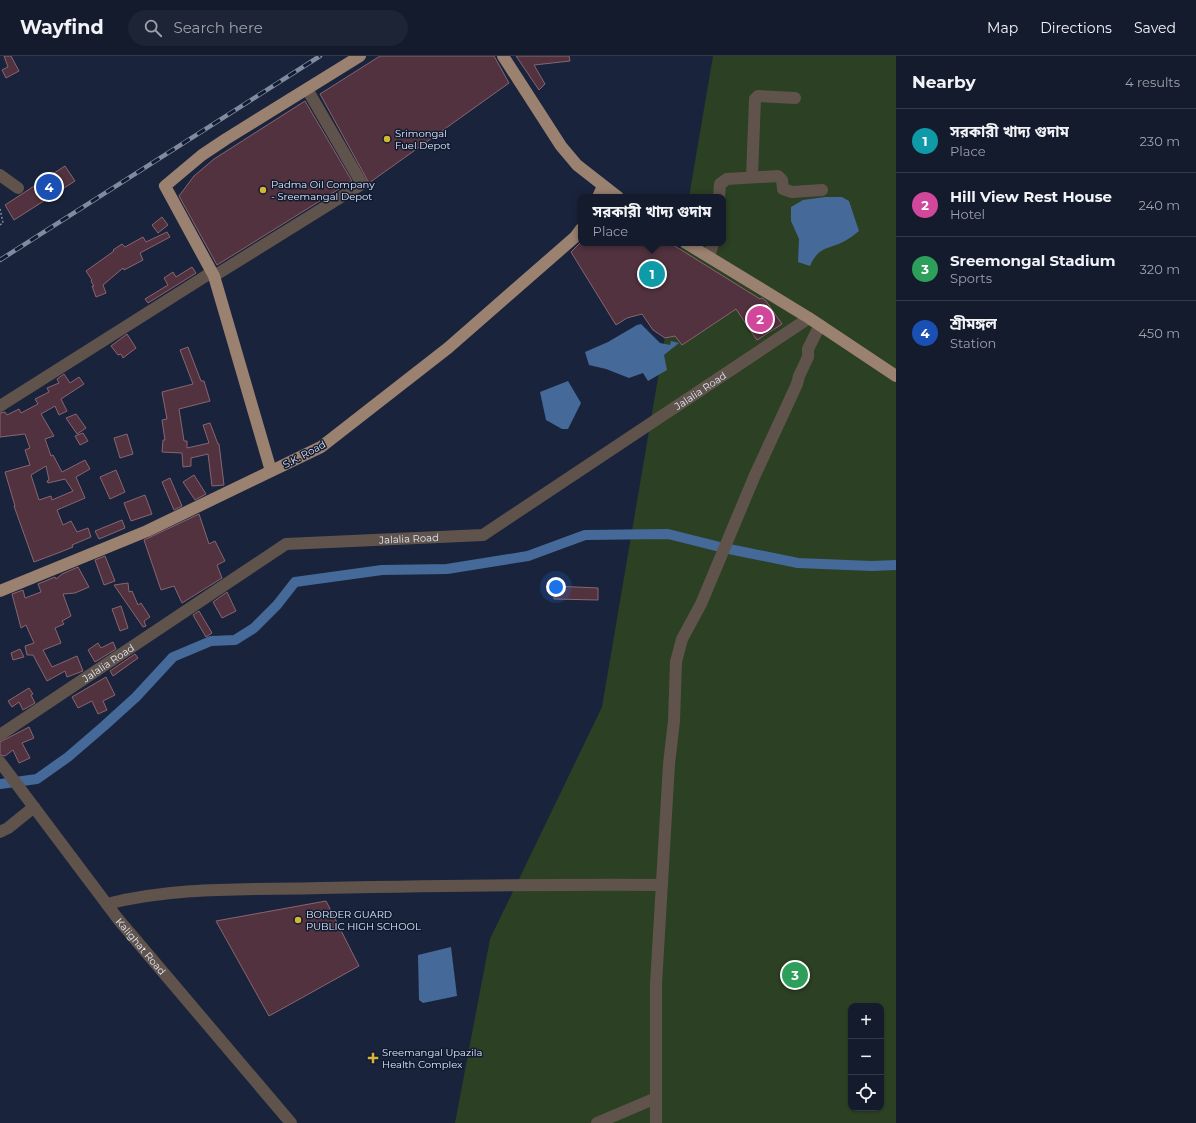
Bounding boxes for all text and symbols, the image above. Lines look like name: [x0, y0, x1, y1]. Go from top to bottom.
search box: [128, 10, 408, 46]
text: Wayfind: [20, 16, 104, 39]
icon: search: [142, 17, 164, 39]
text: Search here: [174, 18, 263, 37]
text: Map: [987, 19, 1018, 37]
text: Directions: [1040, 19, 1112, 37]
text: Saved: [1134, 19, 1176, 37]
text: Nearby: [912, 72, 976, 92]
text: 4 results: [1125, 74, 1180, 90]
text: সরকারী খাদ্য গুদাম: [950, 122, 1069, 141]
place label: Srimongal Fuel Depot: [395, 127, 451, 152]
text: 1: [922, 133, 928, 149]
text: 230 m: [1139, 133, 1180, 149]
marker: Srimongal Fuel Depot: [382, 134, 392, 144]
text: Place: [950, 143, 986, 159]
pin: 4: [36, 172, 62, 202]
place label: Padma Oil Company - Sreemangal Depot: [271, 178, 375, 203]
marker: Padma Oil Company - Sreemangal Depot: [258, 185, 268, 195]
text: Hill View Rest House: [950, 187, 1112, 206]
popup: [578, 194, 726, 246]
text: 2: [921, 197, 929, 213]
text: 240 m: [1139, 197, 1180, 213]
text: সরকারী খাদ্য গুদাম: [593, 202, 711, 221]
text: Hotel: [950, 206, 985, 222]
text: Place: [593, 223, 628, 239]
text: Sreemongal Stadium: [950, 251, 1115, 270]
pin: 1: [639, 259, 665, 289]
text: 3: [921, 261, 929, 277]
text: 320 m: [1140, 261, 1180, 277]
text: Sports: [950, 270, 992, 286]
pin: 2: [747, 304, 773, 334]
text: শ্রীমঙ্গল: [950, 314, 997, 333]
text: 4: [921, 325, 929, 341]
text: 450 m: [1138, 325, 1180, 341]
text: Station: [950, 335, 996, 351]
street label: Jalalia Road: [671, 369, 729, 413]
street label: S.K. Road: [281, 438, 328, 471]
street label: Jalalia Road: [378, 531, 439, 547]
your location: [546, 577, 566, 597]
street label: Jalalia Road: [79, 641, 137, 686]
place label: BORDER GUARD PUBLIC HIGH SCHOOL: [306, 908, 421, 933]
street label: Kalighat Road: [113, 915, 168, 978]
marker: BORDER GUARD PUBLIC HIGH SCHOOL: [293, 915, 303, 925]
pin: 3: [782, 960, 808, 990]
map controls: [848, 1003, 884, 1111]
button: +: [848, 1003, 884, 1039]
button: −: [848, 1039, 884, 1075]
place label: Sreemangal Upazila Health Complex: [382, 1046, 482, 1071]
marker: Sreemangal Upazila Health Complex: [367, 1052, 379, 1064]
button: locate: [848, 1075, 884, 1111]

